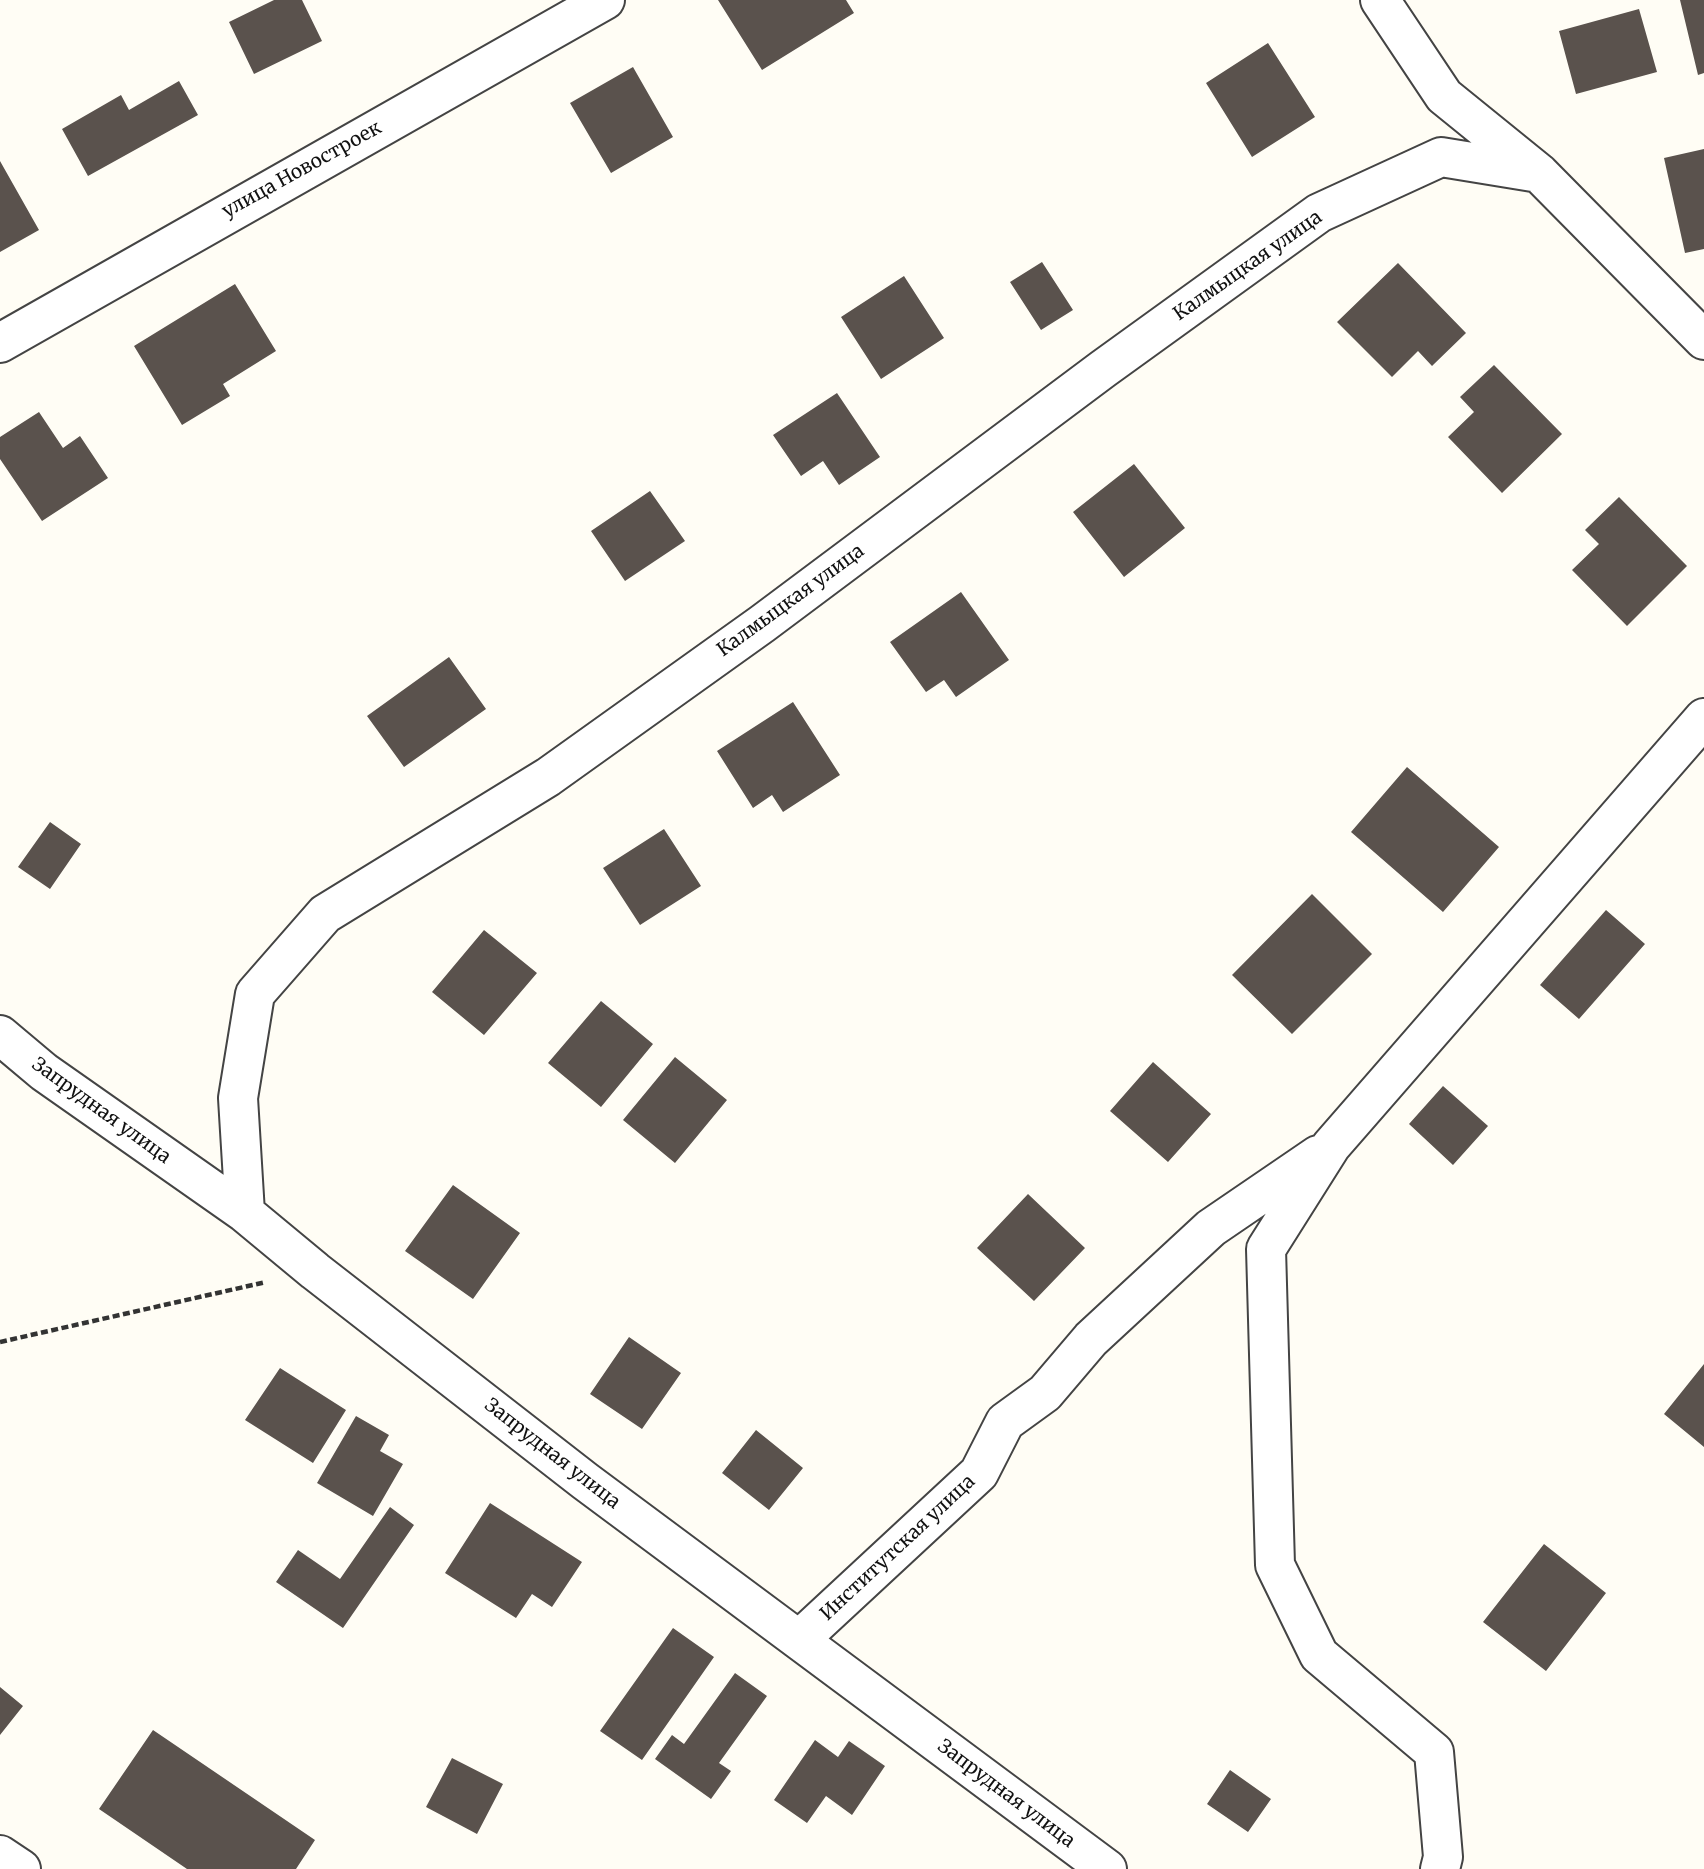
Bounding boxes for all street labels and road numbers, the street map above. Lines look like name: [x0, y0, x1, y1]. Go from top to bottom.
street label: улица Новостроек: [218, 117, 386, 223]
street label: Калмыцкая улица: [1169, 206, 1327, 326]
street label: Калмыцкая улица: [713, 540, 869, 662]
street label: Запрудная улица: [27, 1053, 175, 1169]
street label: Запрудная улица: [480, 1394, 624, 1514]
street label: Институтская улица: [816, 1470, 980, 1626]
street label: Запрудная улица: [933, 1735, 1079, 1853]

